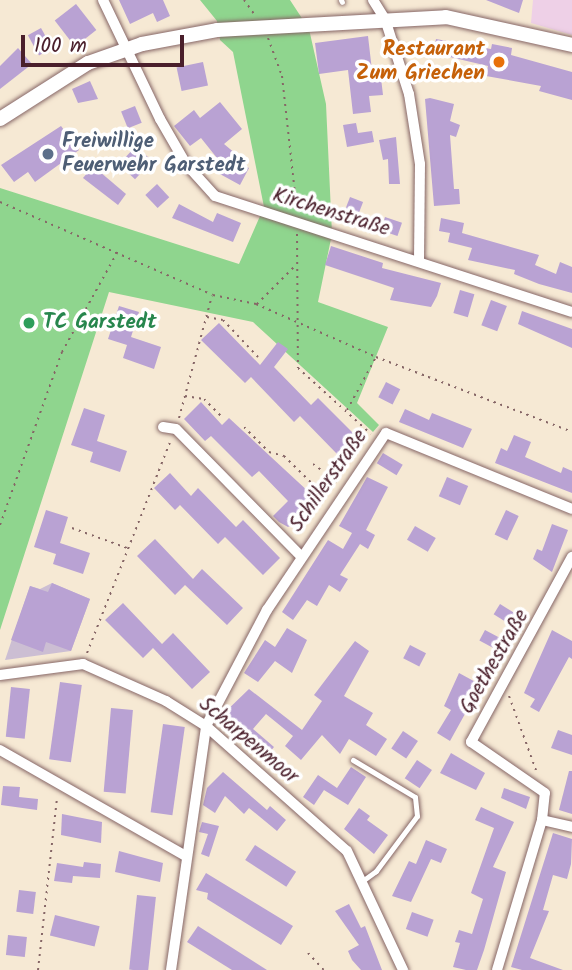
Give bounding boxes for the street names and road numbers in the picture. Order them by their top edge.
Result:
street label: Kirchenstraße [269,183,393,243]
street label: Schillerstraße [285,425,373,537]
street label: Goethestraße [455,605,535,719]
street label: Scharpenmoor [193,692,303,790]

